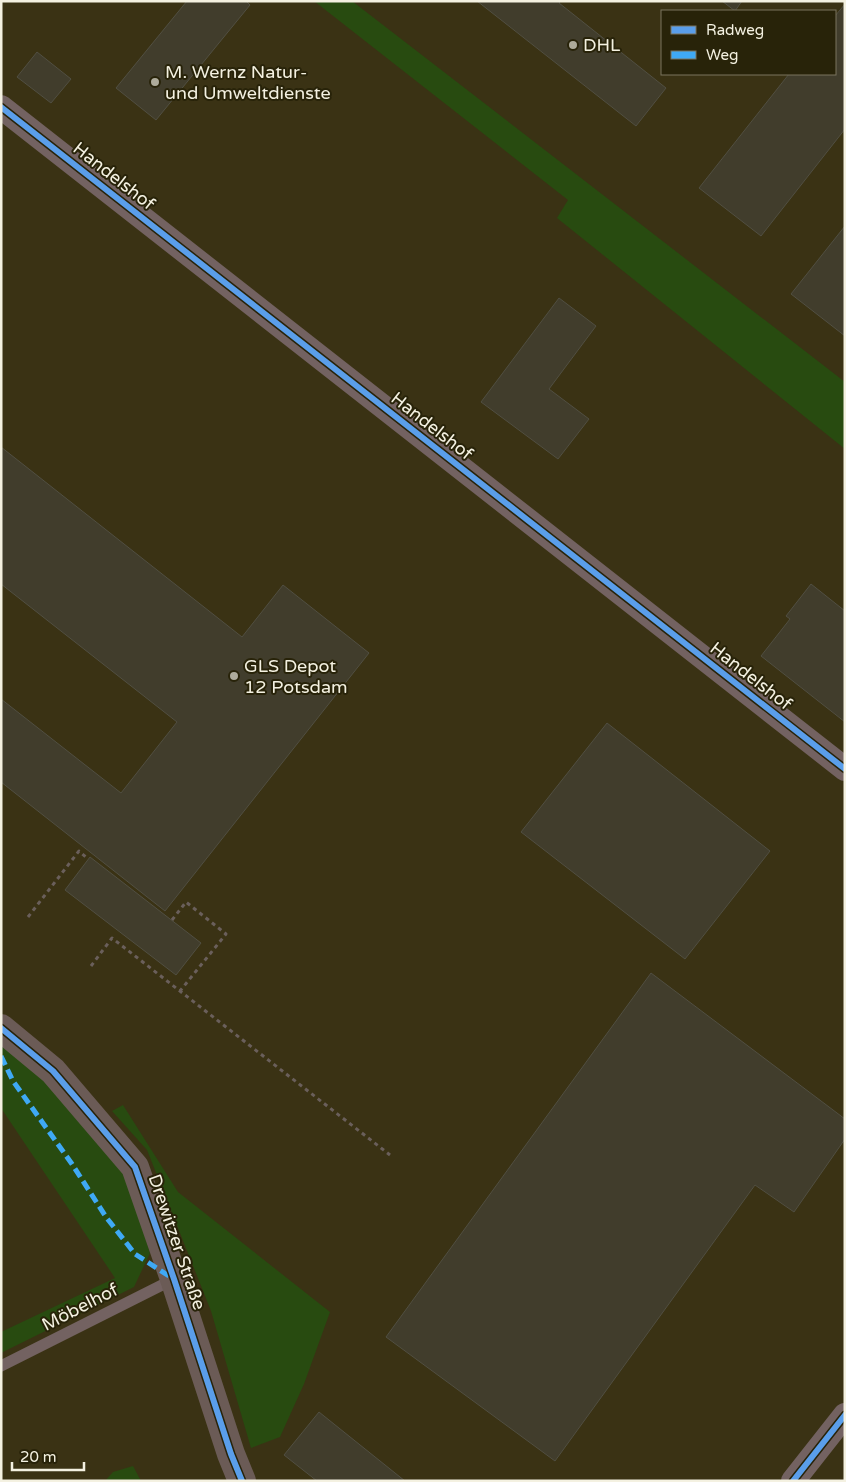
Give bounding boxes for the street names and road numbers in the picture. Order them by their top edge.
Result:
street label: Handelshof [69,137,159,215]
street label: Handelshof [387,387,477,465]
street label: Handelshof [706,637,796,715]
street label: Drewitzer Straße [143,1171,211,1313]
street label: Möbelhof [38,1278,122,1336]

